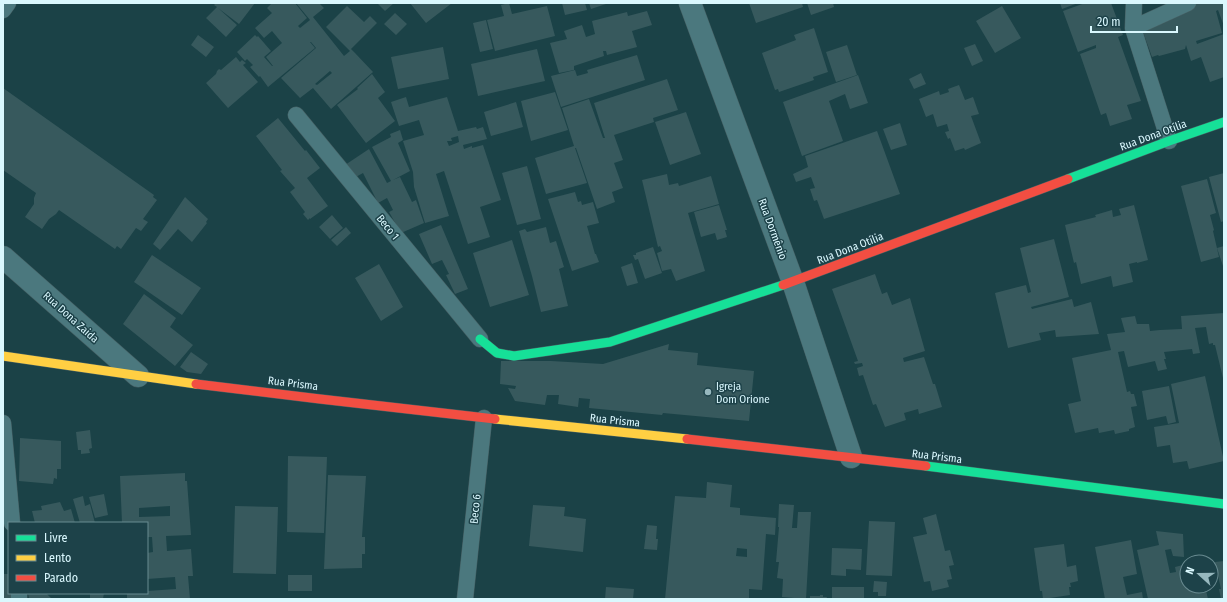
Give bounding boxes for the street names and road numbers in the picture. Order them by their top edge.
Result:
street label: Rua Dona Otília [1118,117,1188,154]
street label: Rua Dormênio [755,197,790,262]
street label: Beco 1 [374,212,402,243]
street label: Rua Dona Otília [815,230,885,267]
street label: Rua Dona Zaida [40,289,101,346]
street label: Rua Prisma [267,374,319,393]
street label: Rua Prisma [589,411,641,430]
street label: Rua Prisma [911,447,963,466]
street label: Beco 6 [467,493,484,525]

